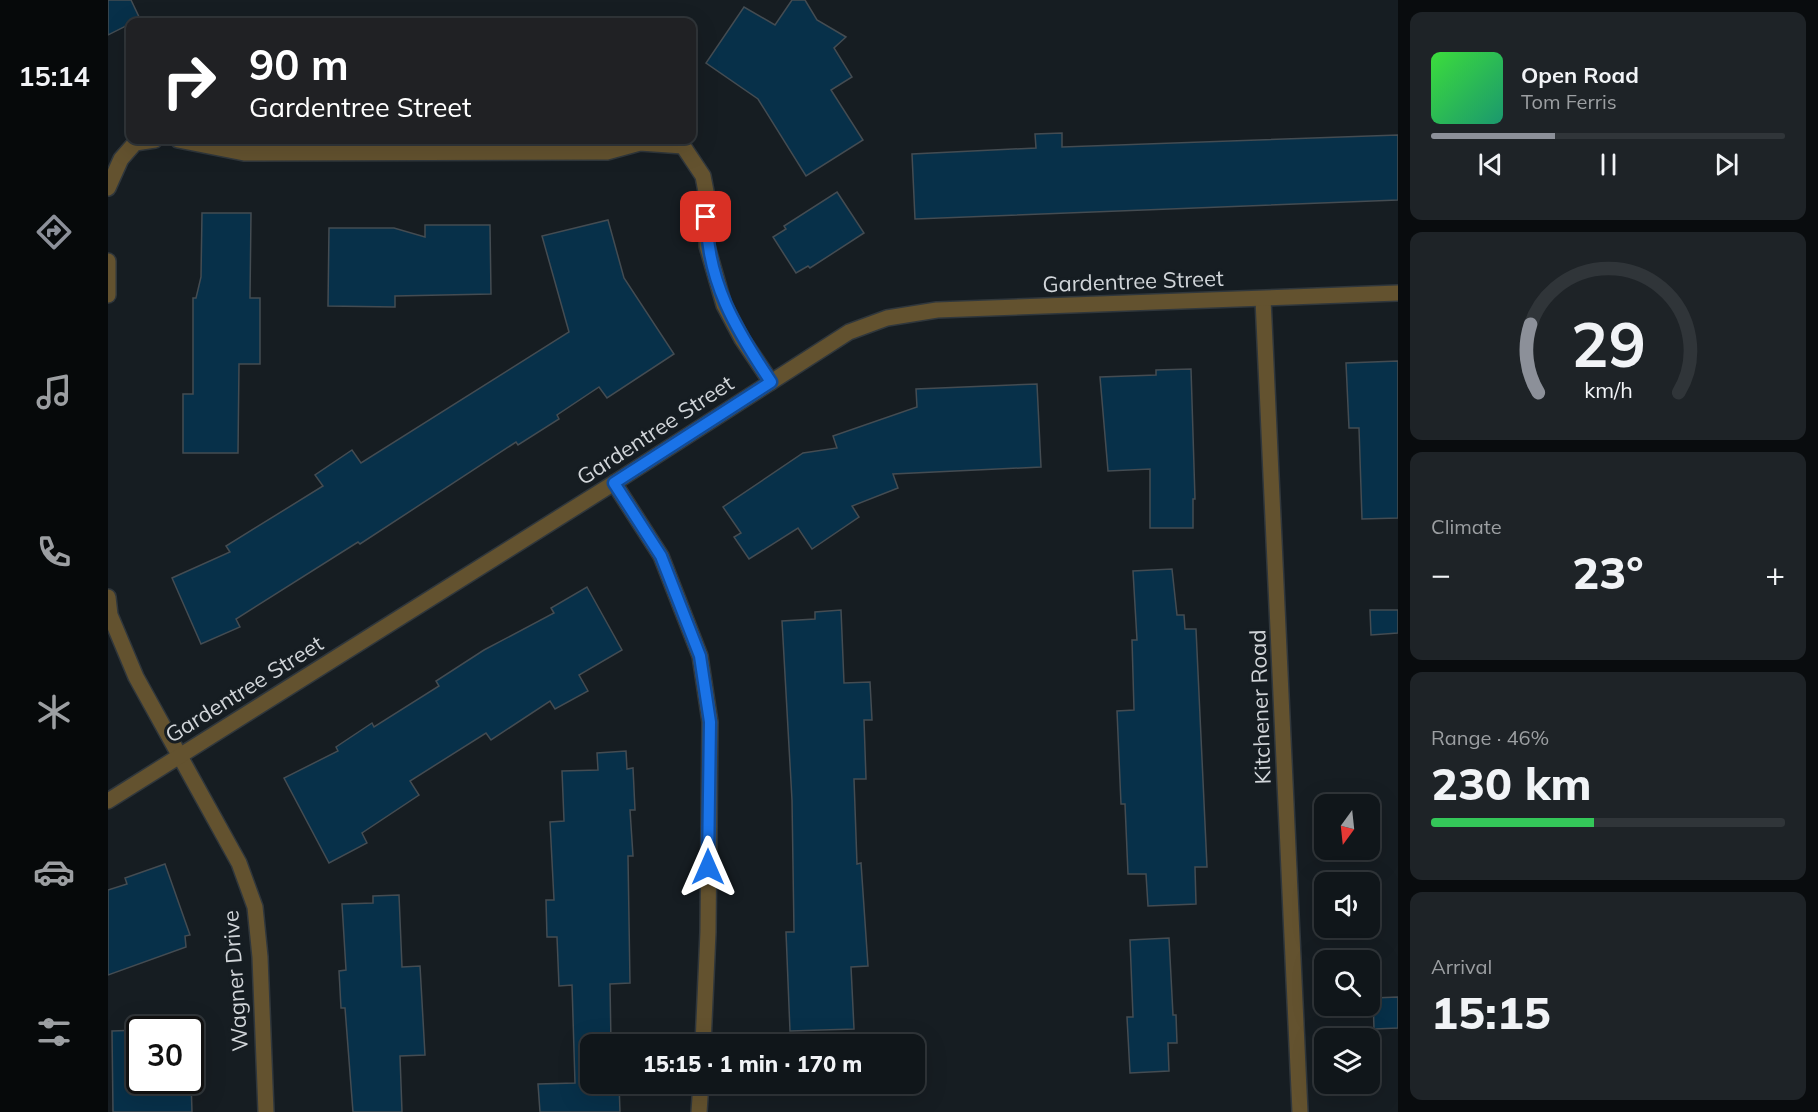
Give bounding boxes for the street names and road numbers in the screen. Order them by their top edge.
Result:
street label: Gardentree Street [1042,264,1224,298]
street label: Gardentree Street [571,369,739,491]
street label: Gardentree Street [160,629,329,749]
street label: Kitchener Road [1243,629,1277,785]
street label: Wagner Drive [216,909,254,1053]

